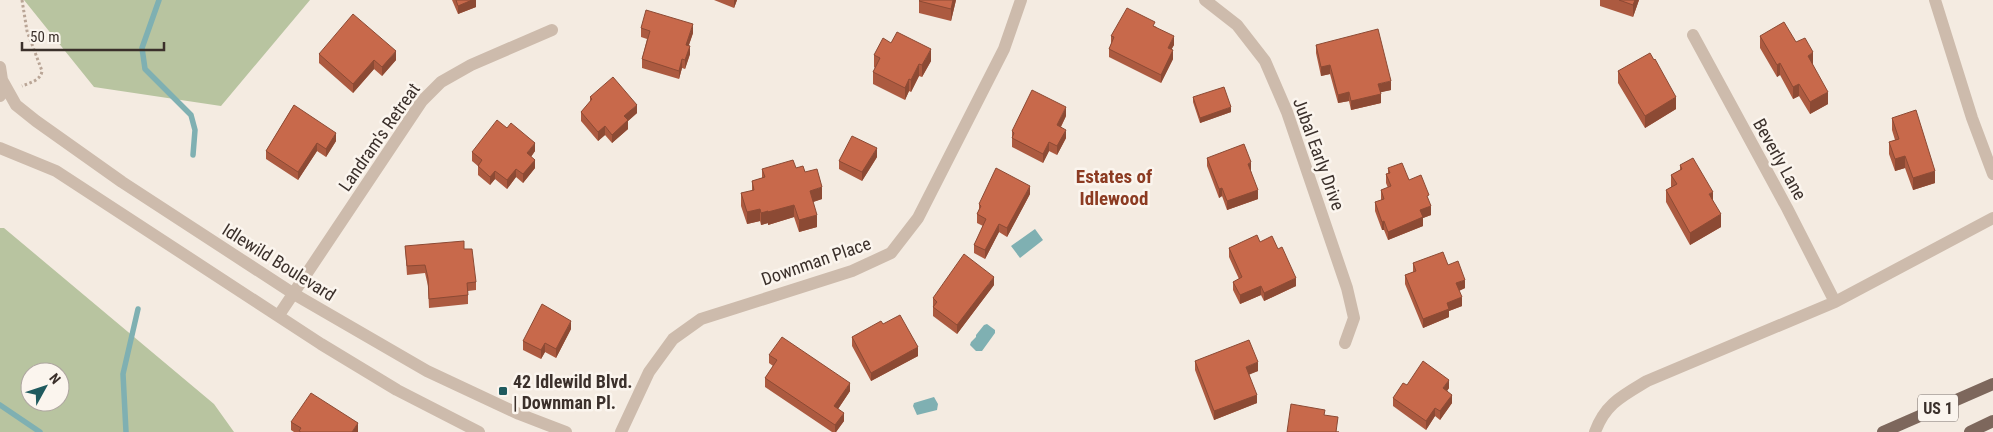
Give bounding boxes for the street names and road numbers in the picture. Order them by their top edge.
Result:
street label: Landram's Retreat [334,79,424,195]
street label: Jubal Early Drive [1289,95,1349,213]
street label: Beverly Lane [1749,115,1811,203]
street label: Idlewild Boulevard [219,219,339,305]
street label: Downman Place [759,232,873,290]
road number: US 1 [1918,394,1958,422]

